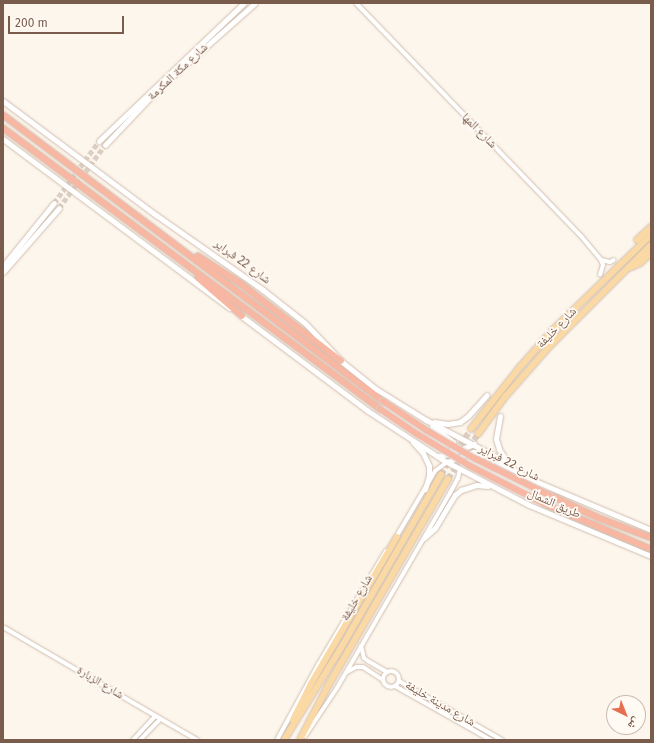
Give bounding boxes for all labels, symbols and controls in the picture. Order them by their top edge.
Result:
scale bar [10,8,126,34]
text: 200 m [15,16,48,30]
street label: شارع مكة المكرمة [145,40,211,104]
street label: شارع المها [458,110,500,152]
street label: شارع 22 فبراير [211,237,273,287]
street label: شارع خليفة [534,305,580,351]
street label: شارع 22 فبراير [476,442,542,484]
street label: طريق الشمال [525,486,583,522]
street label: شارع خليفة [338,572,376,624]
street label: شارع الزبارة [74,663,126,703]
street label: شارع مدينة خليفة [402,678,478,730]
north arrow [606,695,646,735]
text: ش [625,715,643,732]

